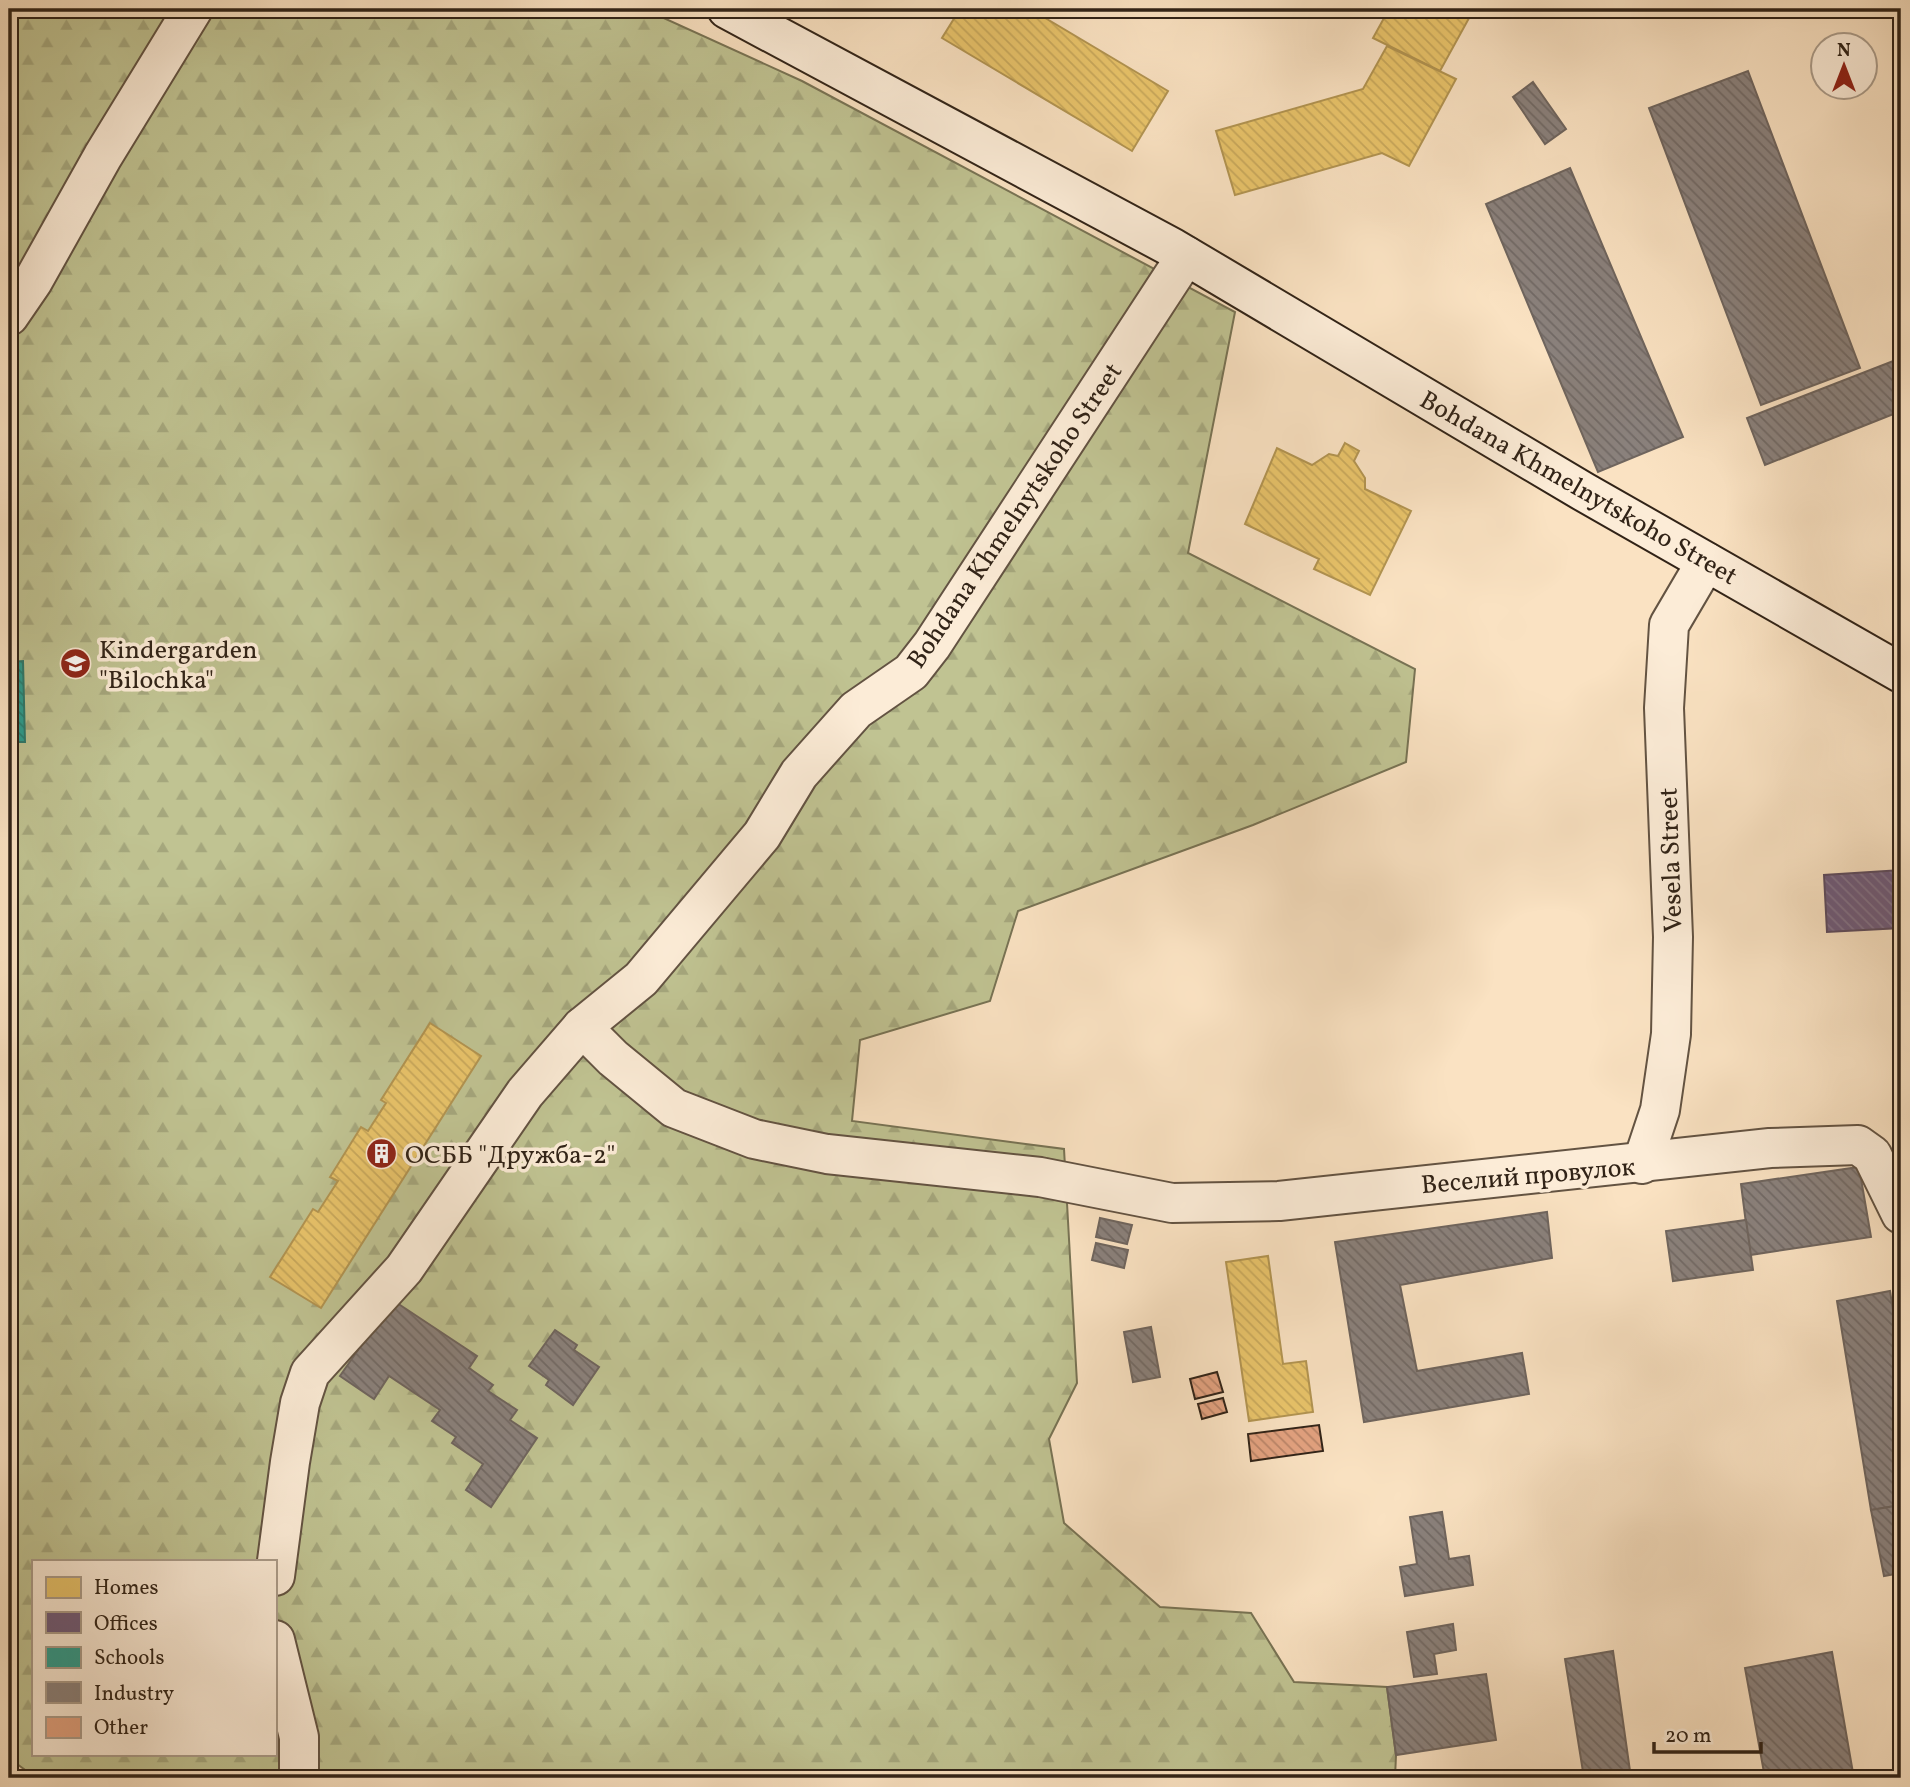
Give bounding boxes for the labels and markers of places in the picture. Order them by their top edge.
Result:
place label: Kindergarden "Bilochka" [99,633,258,699]
school or university icon: Kindergarden "Bilochka" [59,647,93,681]
building icon: ОСББ "Дружба-2" [365,1137,399,1171]
place label: ОСББ "Дружба-2" [405,1138,615,1174]

